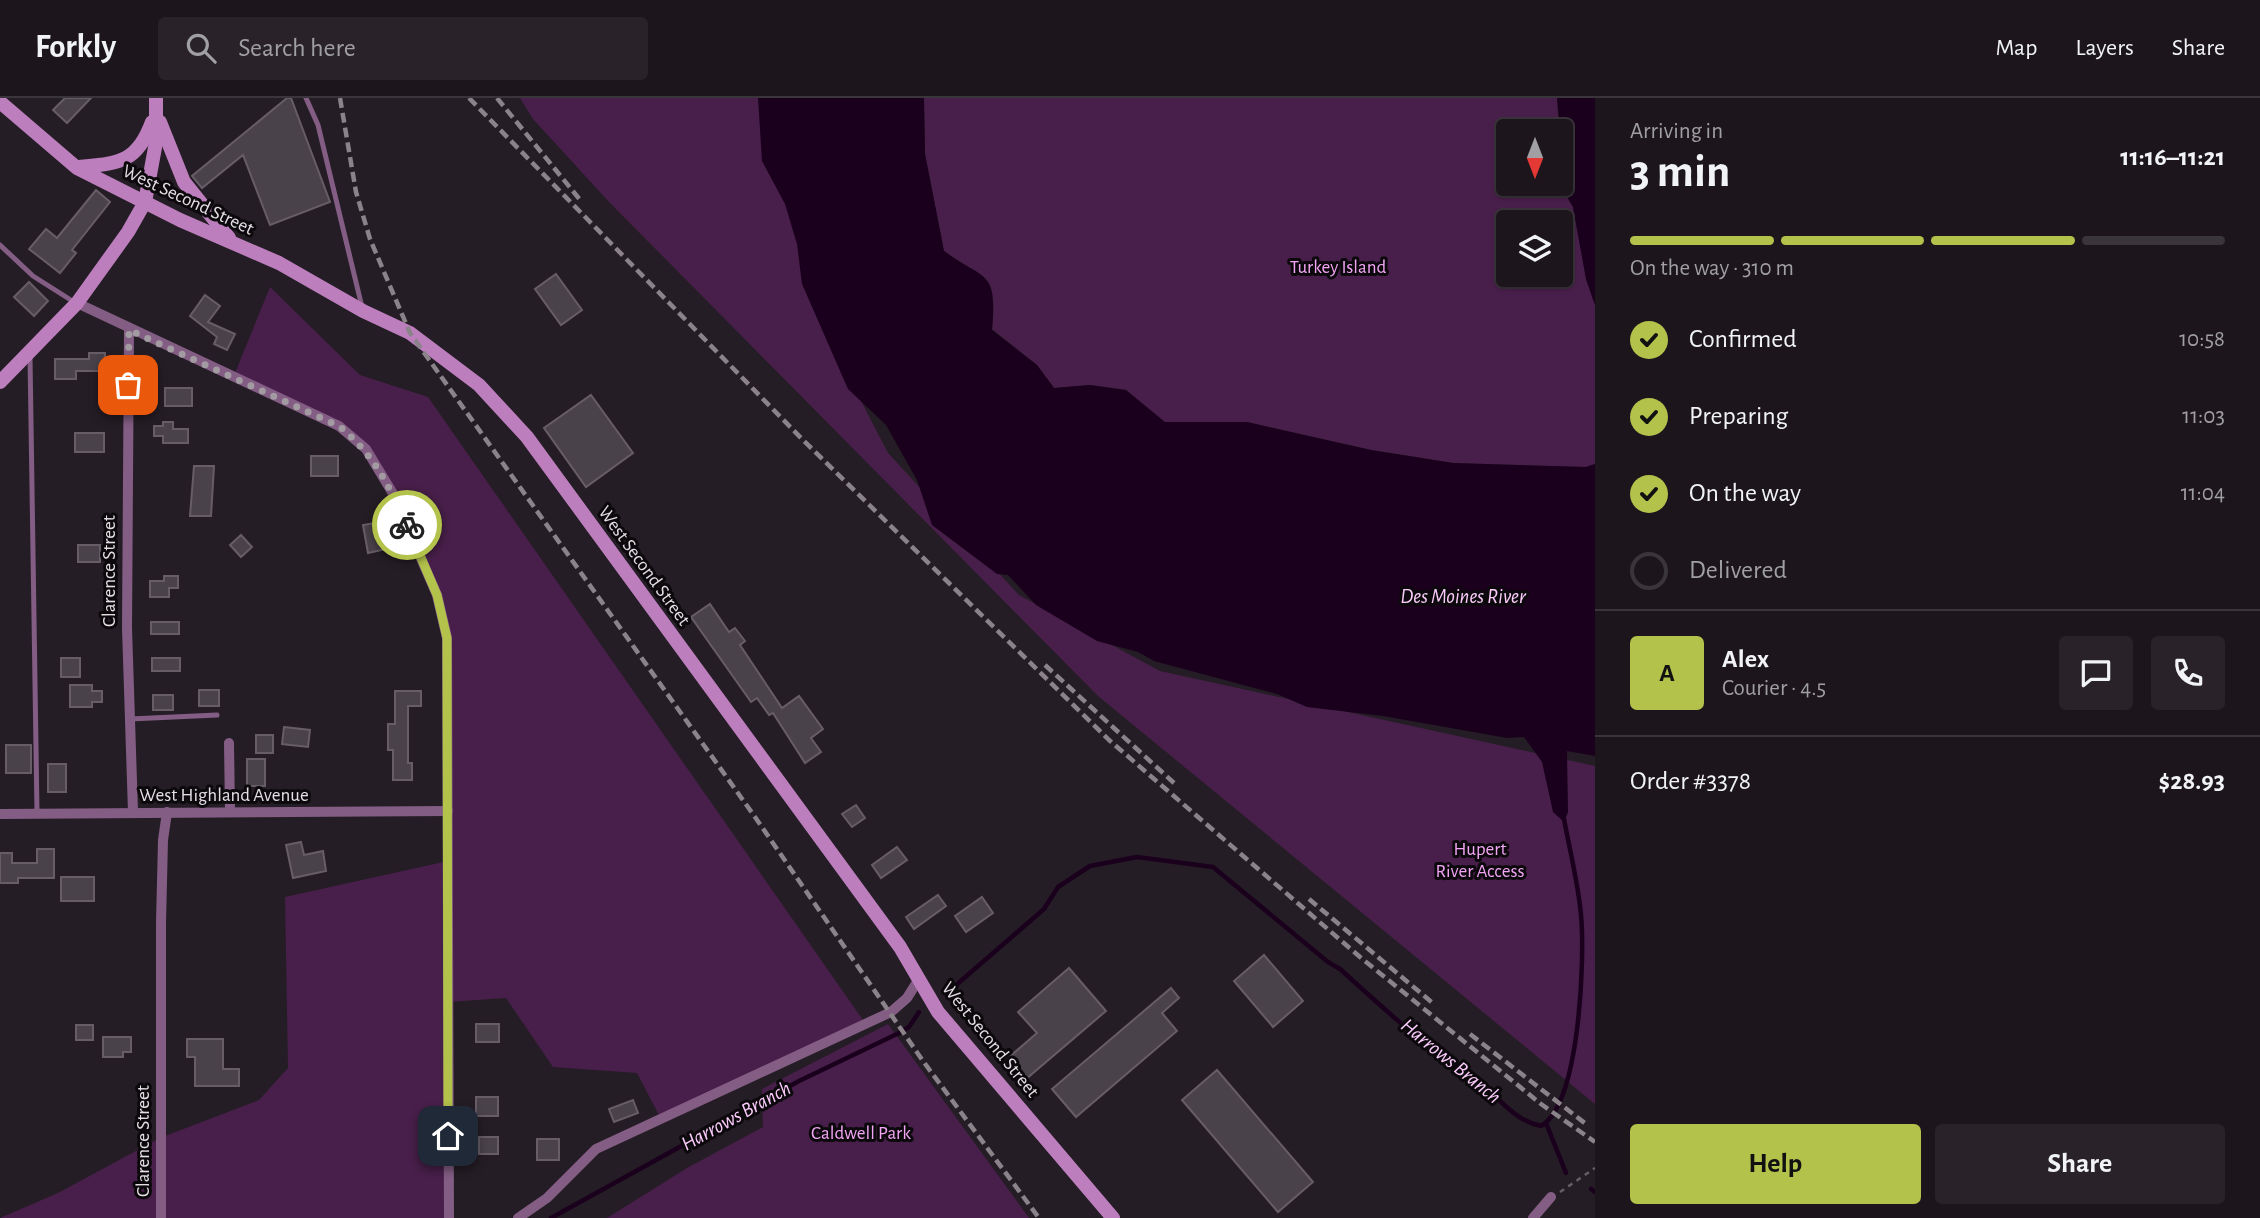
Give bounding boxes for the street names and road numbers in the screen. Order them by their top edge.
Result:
street label: West Second Street [119,161,257,239]
street label: West Second Street [594,503,694,629]
street label: Clarence Street [100,515,119,627]
street label: West Highland Avenue [139,786,309,805]
street label: West Second Street [938,979,1042,1101]
street label: Clarence Street [134,1085,153,1197]

